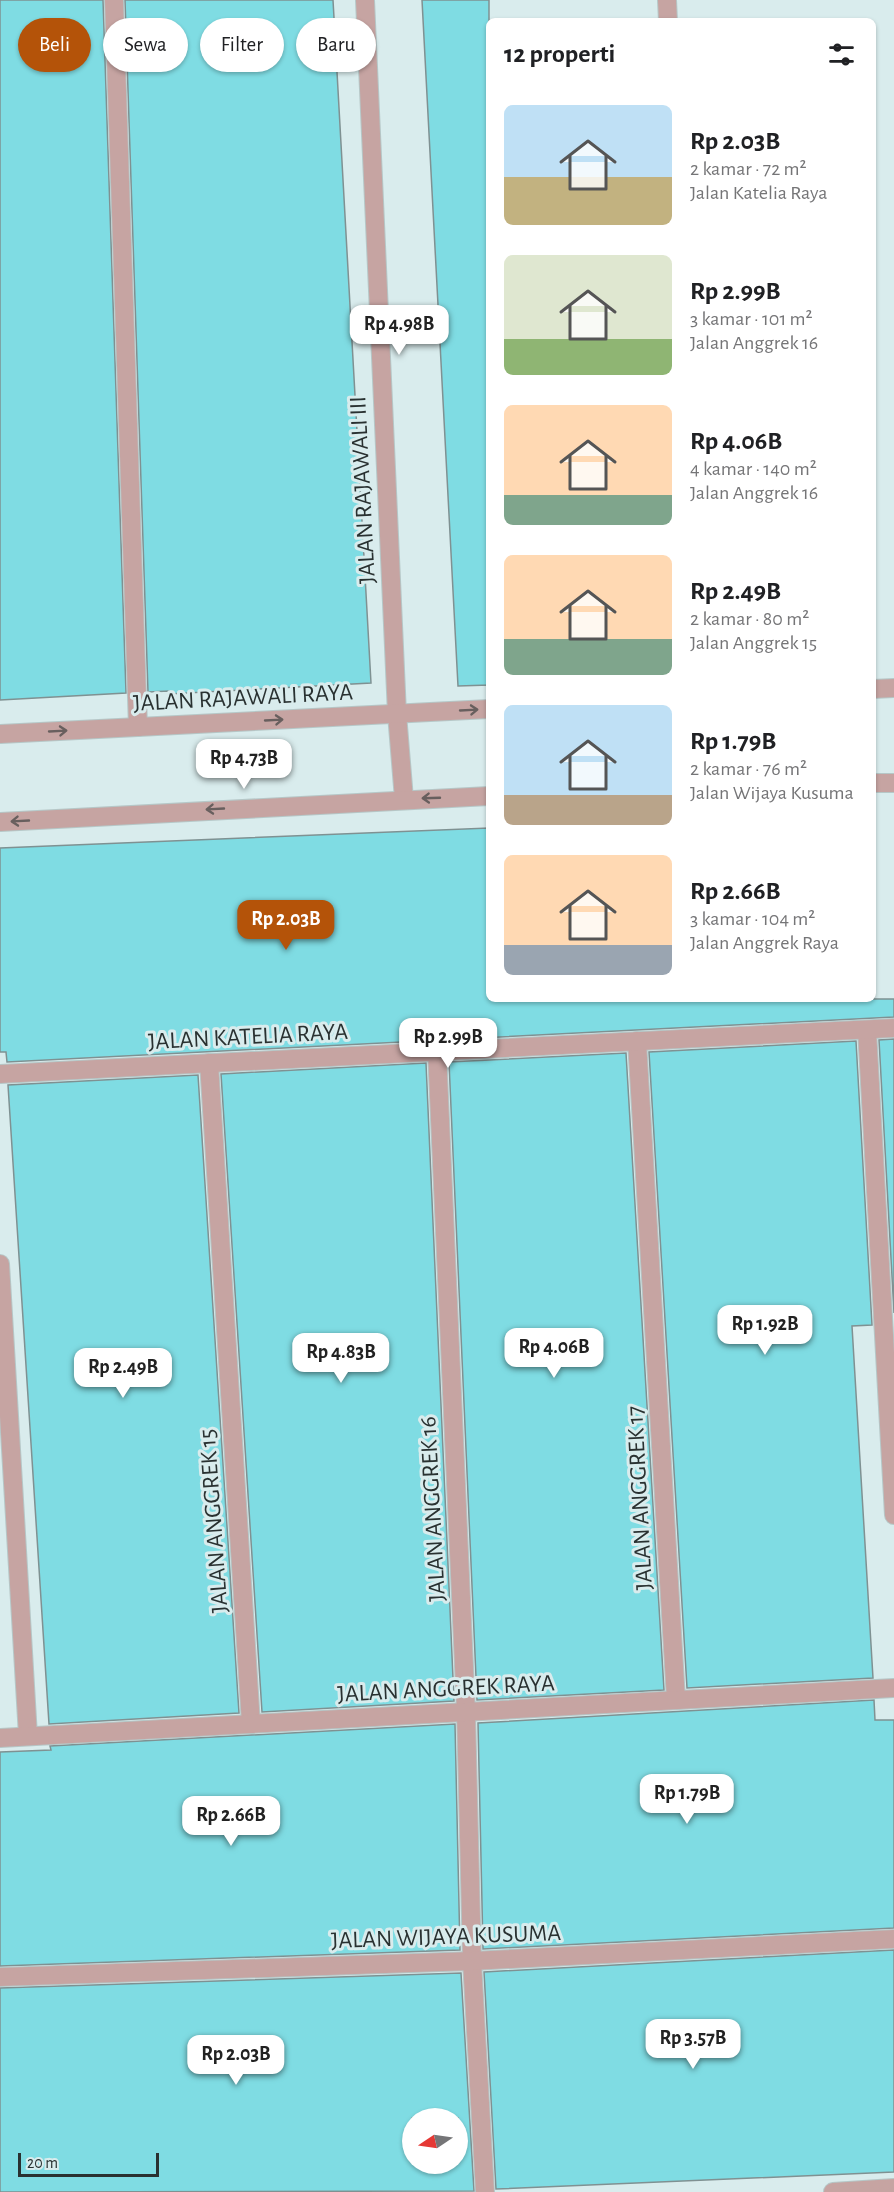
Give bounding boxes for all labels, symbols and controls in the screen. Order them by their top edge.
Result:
chip: Beli [18,18,91,72]
chip: Sewa [103,18,188,72]
chip: Filter [200,18,284,72]
chip: Baru [296,18,376,72]
icon: filters [825,38,858,71]
text: 12 properti [504,41,615,67]
text: Rp 2.03B [690,128,780,154]
icon: home [552,129,624,201]
text: 2 kamar · 72 m² [690,159,807,179]
text: Jalan Katelia Raya [690,183,827,203]
text: Rp 2.99B [690,278,781,304]
icon: home [552,279,624,351]
pin: Rp 4.98B [337,305,461,356]
text: 3 kamar · 101 m² [690,309,813,329]
text: Rp 4.98B [364,314,434,334]
text: Jalan Anggrek 16 [690,333,818,353]
street label: JALAN RAJAWALI III [346,396,380,584]
text: Rp 4.06B [690,428,782,454]
icon: home [552,429,624,501]
text: 4 kamar · 140 m² [690,459,817,479]
text: Jalan Anggrek 16 [690,483,818,503]
text: Rp 2.49B [690,578,781,604]
icon: home [552,579,624,651]
text: 2 kamar · 80 m² [690,609,809,629]
text: Jalan Anggrek 15 [690,633,817,653]
street label: JALAN RAJAWALI RAYA [132,680,354,716]
one-way arrow [458,704,478,715]
one-way arrow [264,715,284,726]
one-way arrow [48,726,68,737]
text: Rp 1.79B [690,728,776,754]
icon: home [552,729,624,801]
pin: Rp 4.73B [182,739,306,790]
text: Rp 4.73B [210,748,278,768]
text: 2 kamar · 76 m² [690,759,807,779]
text: Jalan Wijaya Kusuma [690,783,854,803]
one-way arrow [421,792,441,803]
one-way arrow [205,804,225,815]
one-way arrow [11,815,31,826]
text: Rp 2.66B [690,878,781,904]
icon: home [552,879,624,951]
pin: Rp 2.03B [224,900,348,951]
text: Rp 2.03B [251,909,321,929]
text: 3 kamar · 104 m² [690,909,815,929]
text: Jalan Anggrek Raya [690,933,839,953]
pin: Rp 2.99B [386,1018,510,1069]
street label: JALAN KATELIA RAYA [147,1020,349,1054]
text: Rp 2.99B [413,1027,483,1047]
pin: Rp 1.92B [703,1305,827,1356]
text: Rp 1.92B [731,1314,799,1334]
pin: Rp 4.06B [492,1328,616,1379]
pin: Rp 4.83B [279,1333,403,1384]
text: Rp 4.06B [518,1337,590,1357]
text: Rp 4.83B [306,1342,376,1362]
pin: Rp 2.49B [61,1348,185,1399]
text: Rp 2.49B [88,1357,158,1377]
street label: JALAN ANGGREK 17 [623,1405,657,1591]
street label: JALAN ANGGREK 16 [416,1416,450,1602]
street label: JALAN ANGGREK 15 [196,1428,232,1614]
street label: JALAN ANGGREK RAYA [337,1671,555,1707]
pin: Rp 1.79B [625,1774,749,1825]
text: Rp 1.79B [654,1783,720,1803]
pin: Rp 2.66B [169,1796,293,1847]
text: Rp 2.66B [196,1805,266,1825]
street label: JALAN WIJAYA KUSUMA [331,1921,562,1953]
pin: Rp 3.57B [631,2019,755,2070]
text: Rp 3.57B [660,2028,726,2048]
pin: Rp 2.03B [174,2035,298,2086]
text: Rp 2.03B [201,2044,271,2064]
north arrow [402,2108,468,2174]
map controls [402,2108,468,2174]
scale bar [18,2150,159,2178]
text: 20 m [27,2155,58,2171]

